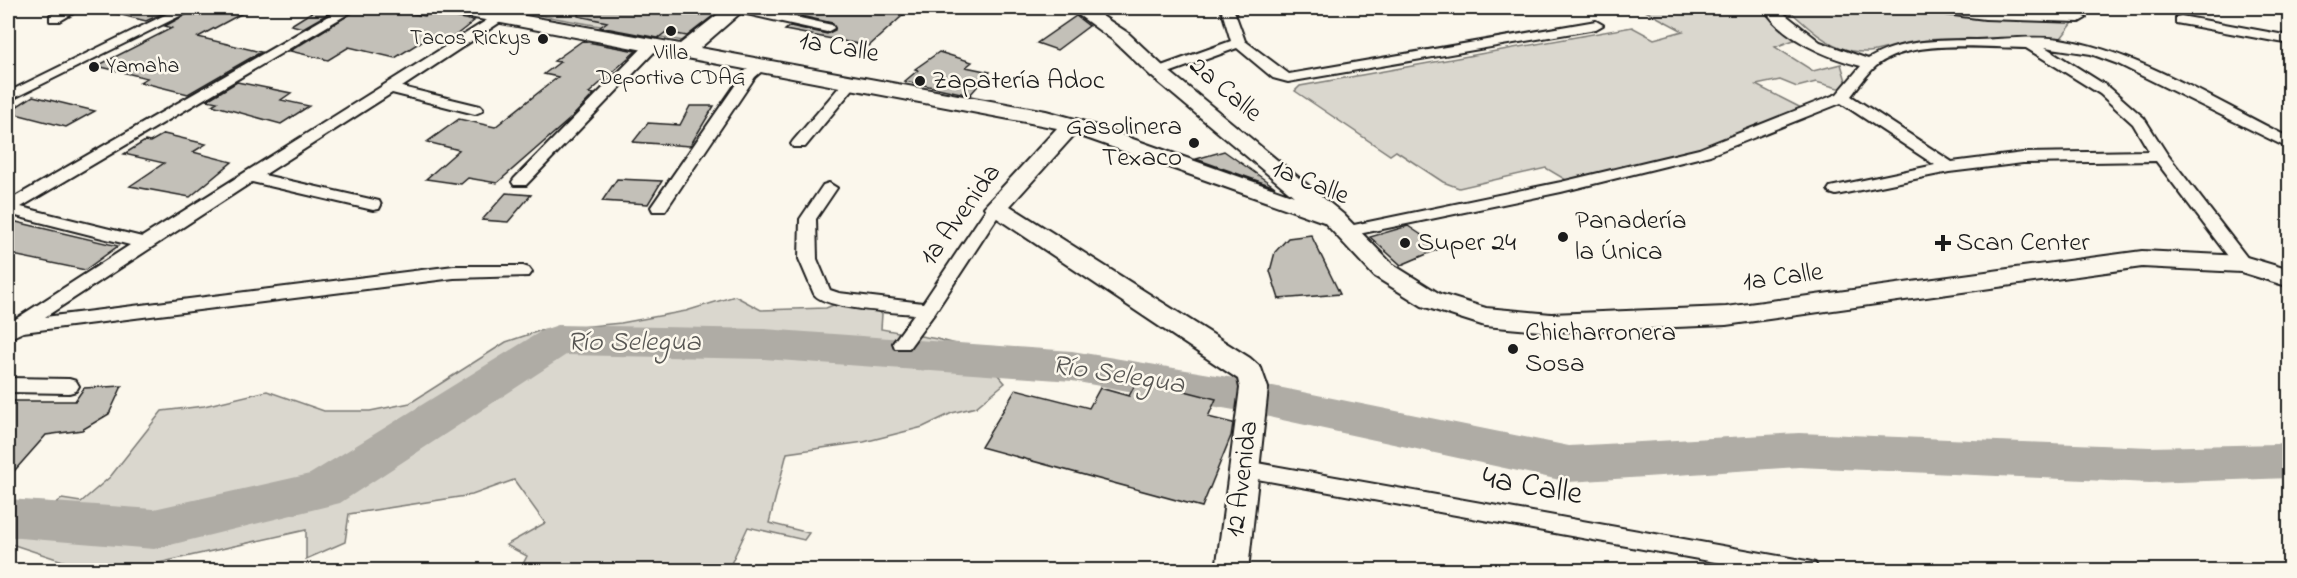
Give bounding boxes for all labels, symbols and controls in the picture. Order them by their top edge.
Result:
street label: 1a Calle [796,22,883,74]
place label: Tacos Rickys [410,23,531,56]
marker: Villa Deportiva CDAG [664,24,678,38]
marker: Tacos Rickys [536,32,550,46]
place label: Villa Deportiva CDAG [595,38,746,95]
street label: 2a Calle [1180,48,1271,133]
place label: Yamaha [106,51,179,83]
marker: Yamaha [87,60,101,74]
place label: Zapatería Adoc [932,62,1105,101]
marker: Zapatería Adoc [913,74,927,88]
place label: Gasolinera Texaco [1066,108,1182,178]
marker: Gasolinera Texaco [1187,136,1201,150]
street label: 1a Calle [1265,150,1355,216]
street label: 1a Avenida [911,156,1011,274]
place label: Panadería la Única [1575,202,1687,272]
place label: Super 24 [1417,224,1516,263]
place label: Scan Center [1956,224,2090,263]
marker: Panadería la Única [1556,230,1570,244]
marker: Scan Center [1934,234,1952,252]
marker: Super 24 [1398,236,1412,250]
street label: 1a Calle [1740,253,1826,303]
place label: Chicharronera Sosa [1525,314,1676,384]
water label: Río Selegua [567,323,702,364]
marker: Chicharronera Sosa [1506,342,1520,356]
water label: Río Selegua [1049,345,1188,407]
street label: 12 Avenida [1217,419,1269,539]
street label: 4a Calle [1478,455,1586,519]

